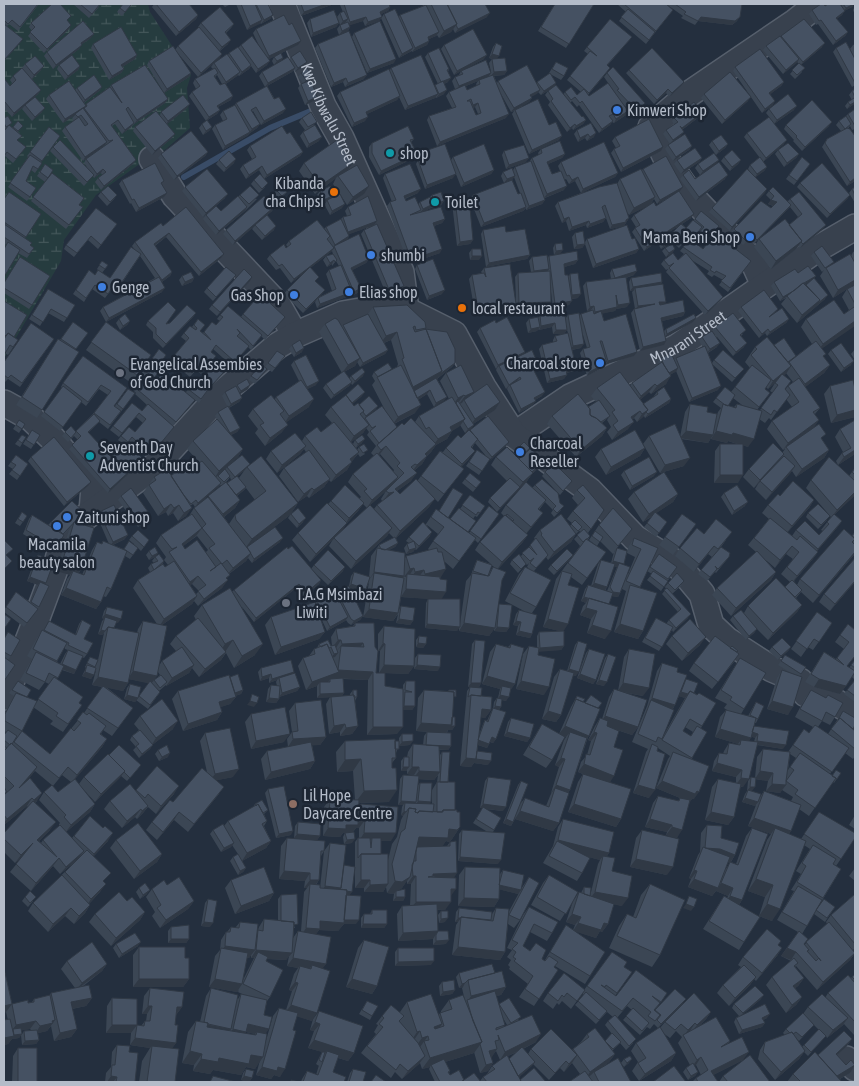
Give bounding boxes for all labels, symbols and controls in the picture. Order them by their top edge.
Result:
street label: Kwa Kibwalu Street [298,60,361,169]
place label: Kimweri Shop [627,101,707,120]
marker: Kimweri Shop [611,104,623,116]
place label: shop [400,144,429,163]
marker: shop [384,147,396,159]
place label: Kibanda cha Chipsi [265,174,324,211]
marker: Kibanda cha Chipsi [328,186,340,198]
place label: Toilet [445,193,479,211]
marker: Toilet [429,196,441,208]
place label: Mama Beni Shop [643,228,740,247]
marker: Mama Beni Shop [744,231,756,243]
place label: shumbi [381,246,425,264]
marker: shumbi [365,249,377,261]
place label: Genge [112,278,149,297]
marker: Genge [96,281,108,293]
place label: Elias shop [359,283,418,302]
place label: Gas Shop [231,286,284,305]
marker: Elias shop [343,286,355,298]
marker: Gas Shop [288,289,300,301]
place label: local restaurant [472,299,565,317]
marker: local restaurant [456,302,468,314]
street label: Mnarani Street [647,306,730,367]
place label: Charcoal store [506,354,590,372]
place label: Evangelical Assembies of God Church [130,355,262,391]
marker: Charcoal store [594,357,606,369]
marker: Evangelical Assembies of God Church [114,367,126,379]
place label: Charcoal Reseller [530,434,583,470]
place label: Seventh Day Adventist Church [100,438,199,474]
marker: Charcoal Reseller [514,446,526,458]
marker: Seventh Day Adventist Church [84,450,96,462]
place label: Zaituni shop [77,508,150,527]
marker: Zaituni shop [61,511,73,523]
marker: Macamila beauty salon [51,520,63,532]
place label: Macamila beauty salon [19,535,95,572]
place label: T.A.G Msimbazi Liwiti [296,585,382,621]
marker: T.A.G Msimbazi Liwiti [280,597,292,609]
place label: Lil Hope Daycare Centre [303,786,392,823]
marker: Lil Hope Daycare Centre [287,798,299,810]

